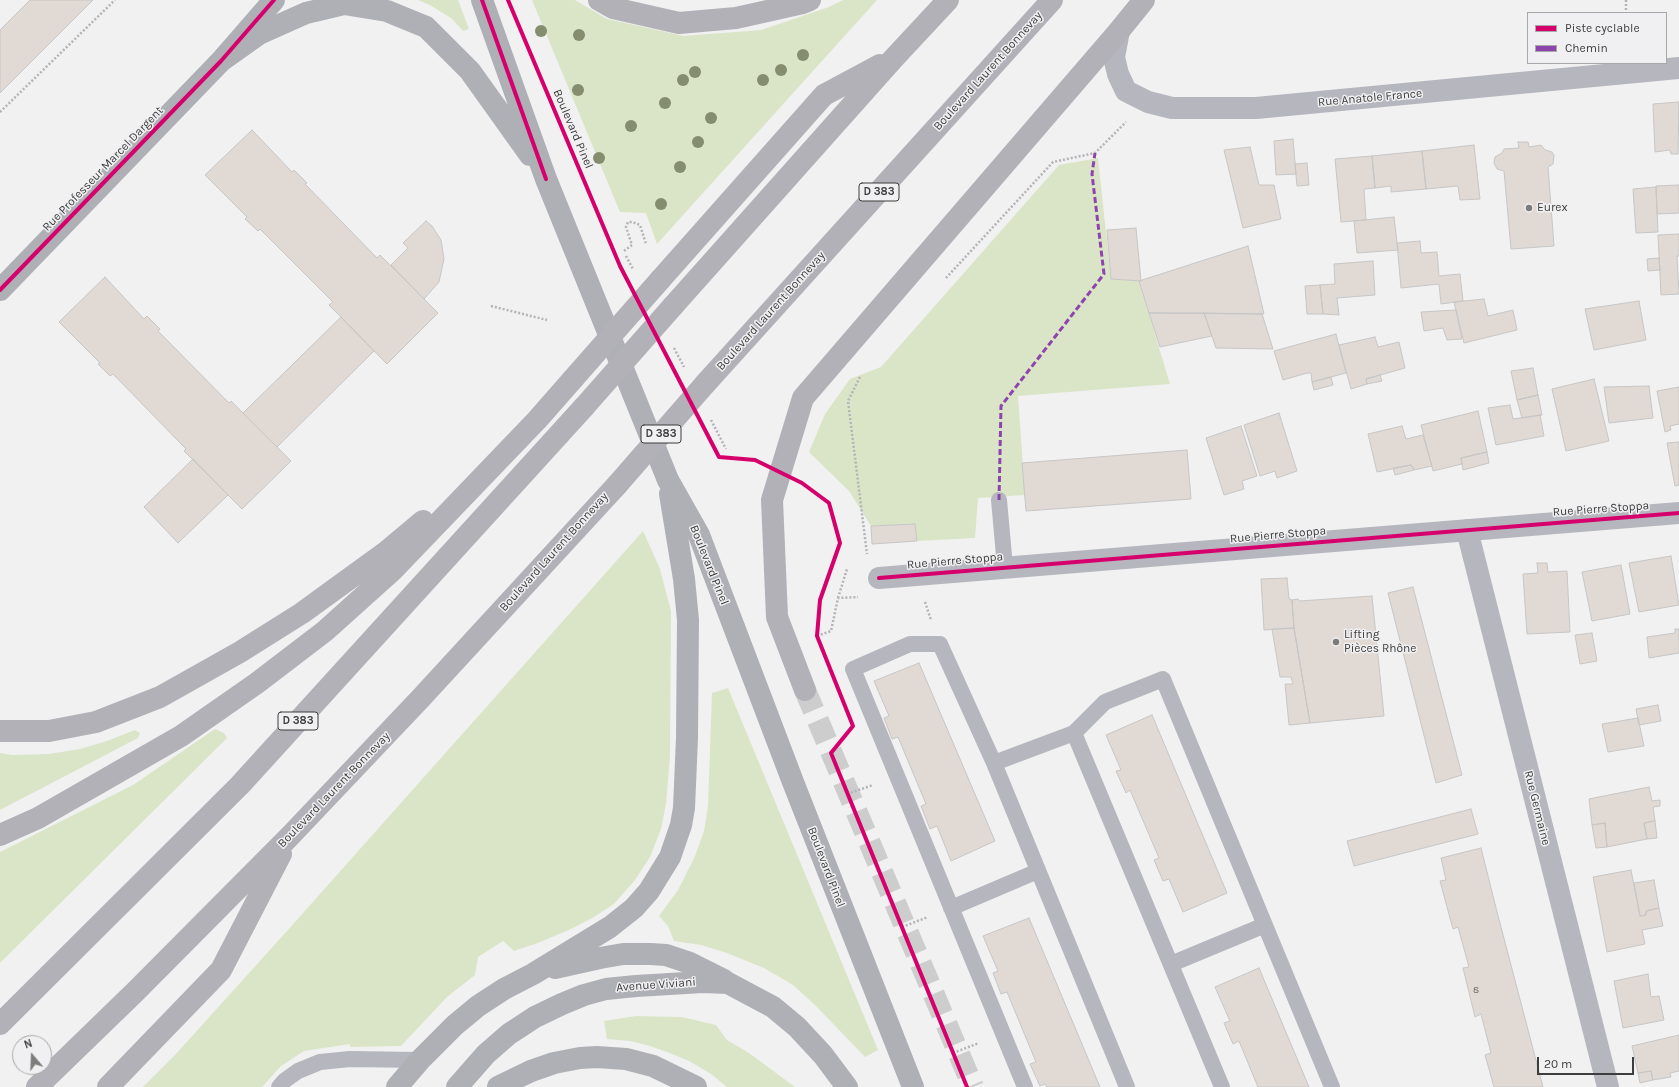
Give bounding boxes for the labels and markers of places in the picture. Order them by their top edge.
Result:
place label: Eurex [1537,201,1568,215]
marker: Eurex [1524,203,1534,213]
place label: Lifting Pièces Rhône [1344,628,1416,656]
marker: Lifting Pièces Rhône [1331,637,1341,647]

